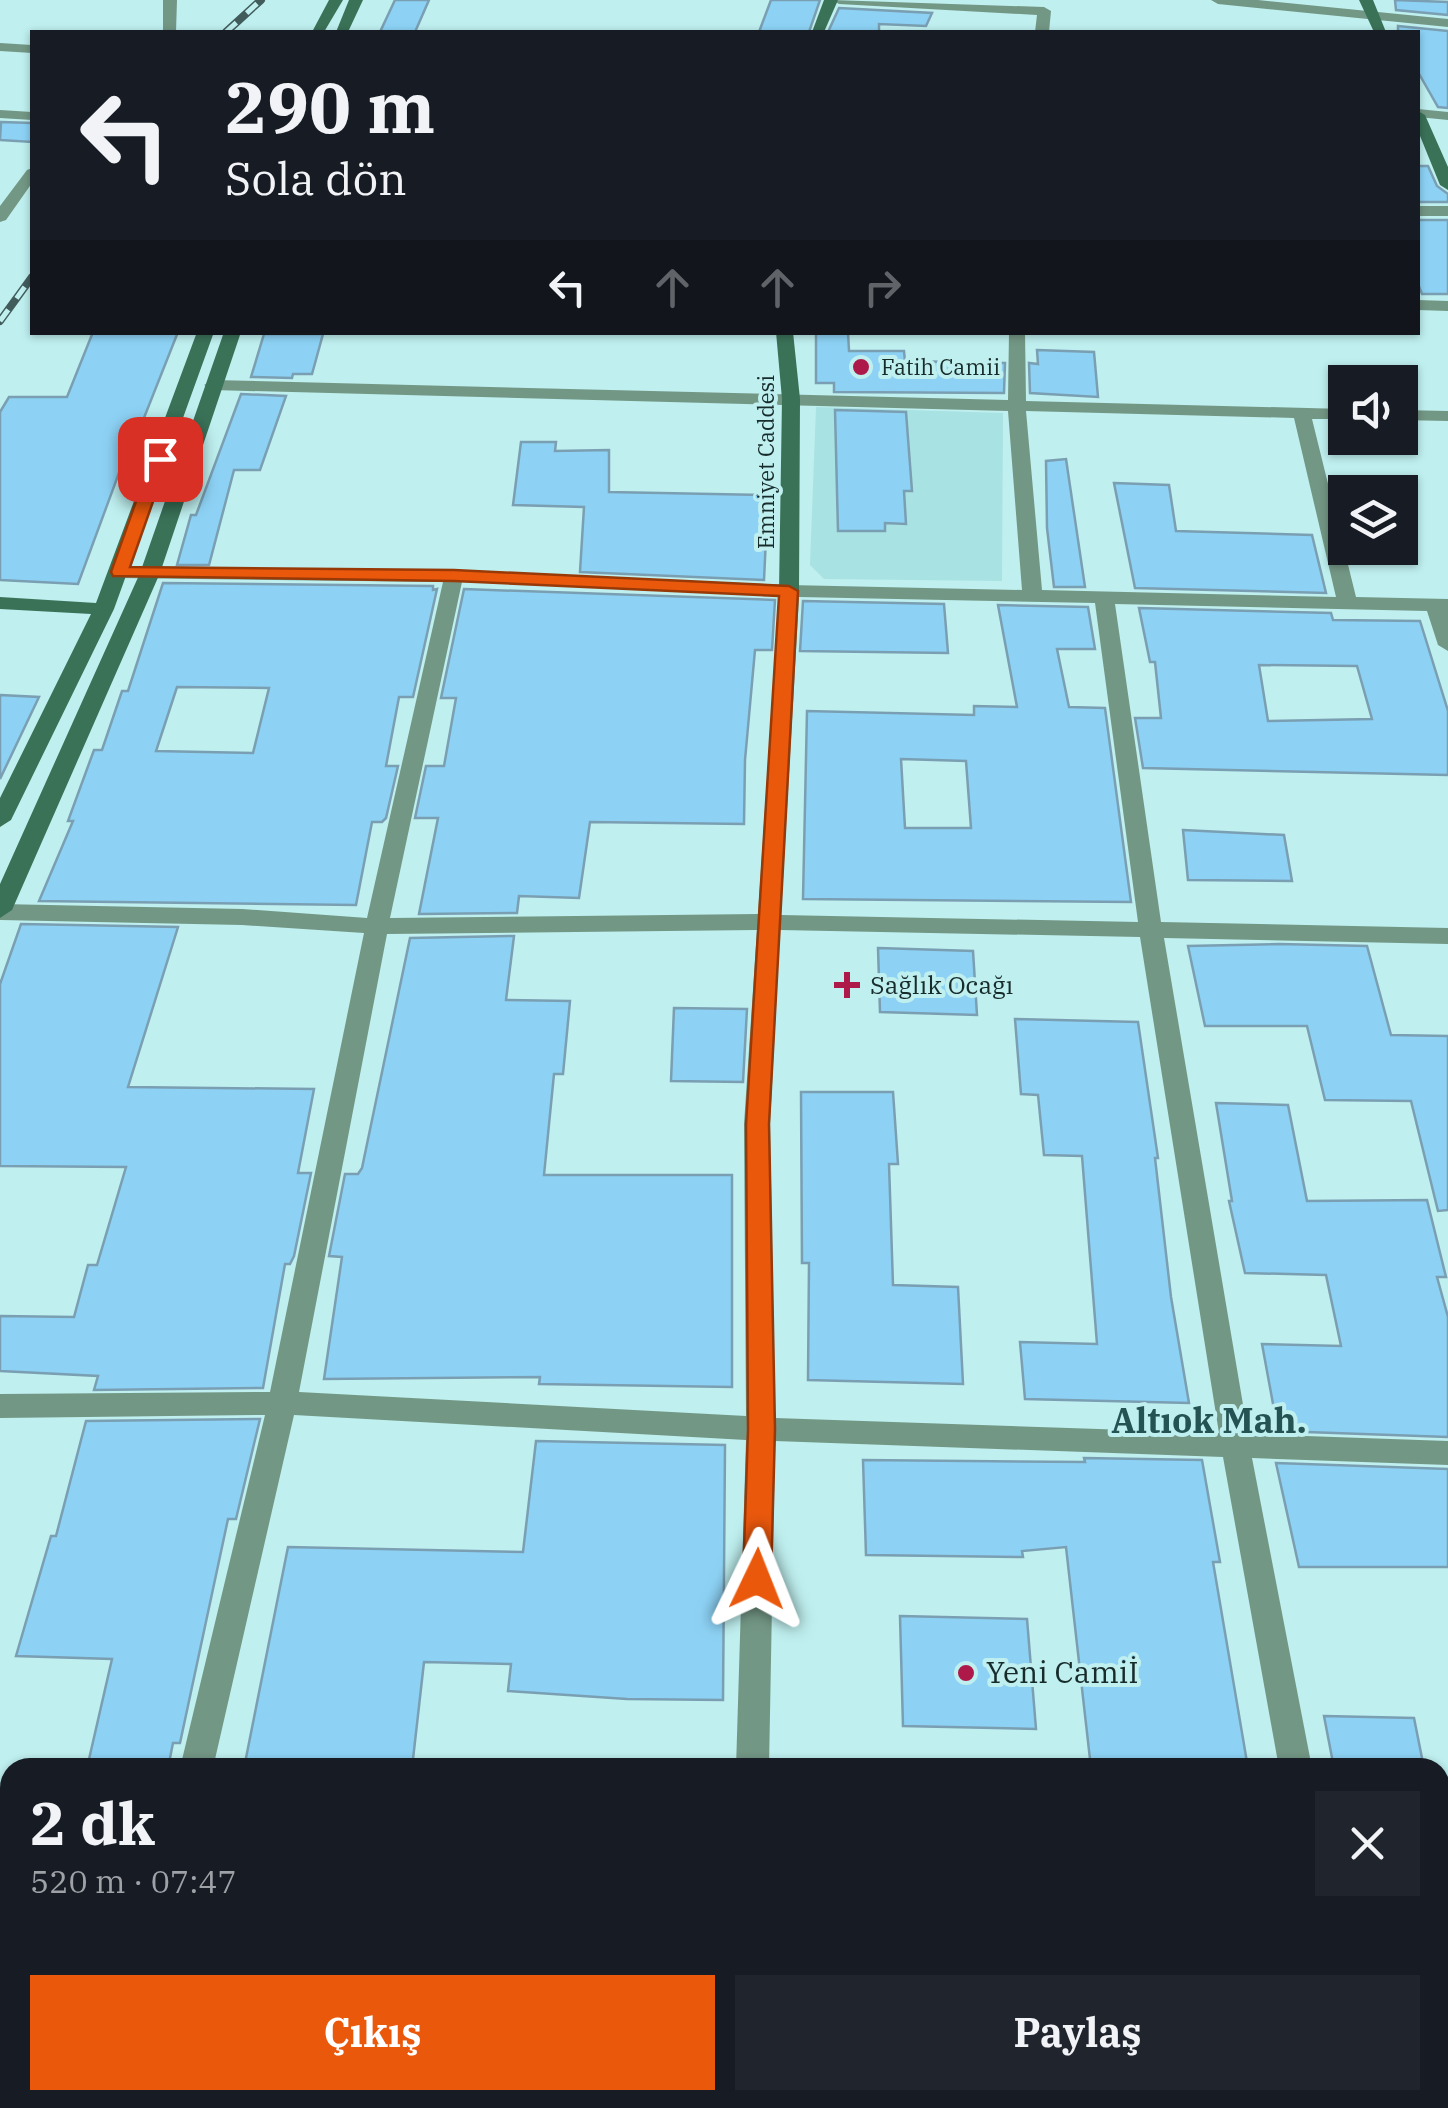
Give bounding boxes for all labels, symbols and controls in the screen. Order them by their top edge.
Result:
text: 290 m [225,61,435,152]
icon: left [60,70,190,200]
text: Sola dön [225,149,407,207]
icon: left [540,260,595,315]
icon: ahead [645,260,700,315]
icon: ahead [750,260,805,315]
icon: right [855,260,910,315]
place label: Fatih Camii [881,352,1000,381]
marker: Fatih Camii [850,356,872,378]
map controls [1328,365,1418,565]
button: sound [1328,365,1418,455]
street label: Emniyet Caddesi [751,375,780,549]
pin [118,417,203,502]
icon: arrive [133,432,188,487]
button: layers [1328,475,1418,565]
place label: Sağlık Ocağı [870,968,1013,1001]
marker: Sağlık Ocağı [834,972,860,998]
district label: Altıok Mah. [1111,1397,1307,1443]
position arrow [705,1527,809,1631]
place label: Yeni Camiİ [986,1652,1139,1691]
marker: Yeni Camiİ [955,1662,977,1684]
text: 2 dk [30,1783,155,1862]
button: close [1315,1791,1420,1896]
text: 520 m · 07:47 [30,1860,237,1902]
button: Çıkış [30,1975,715,2090]
button: Paylaş [735,1975,1420,2090]

